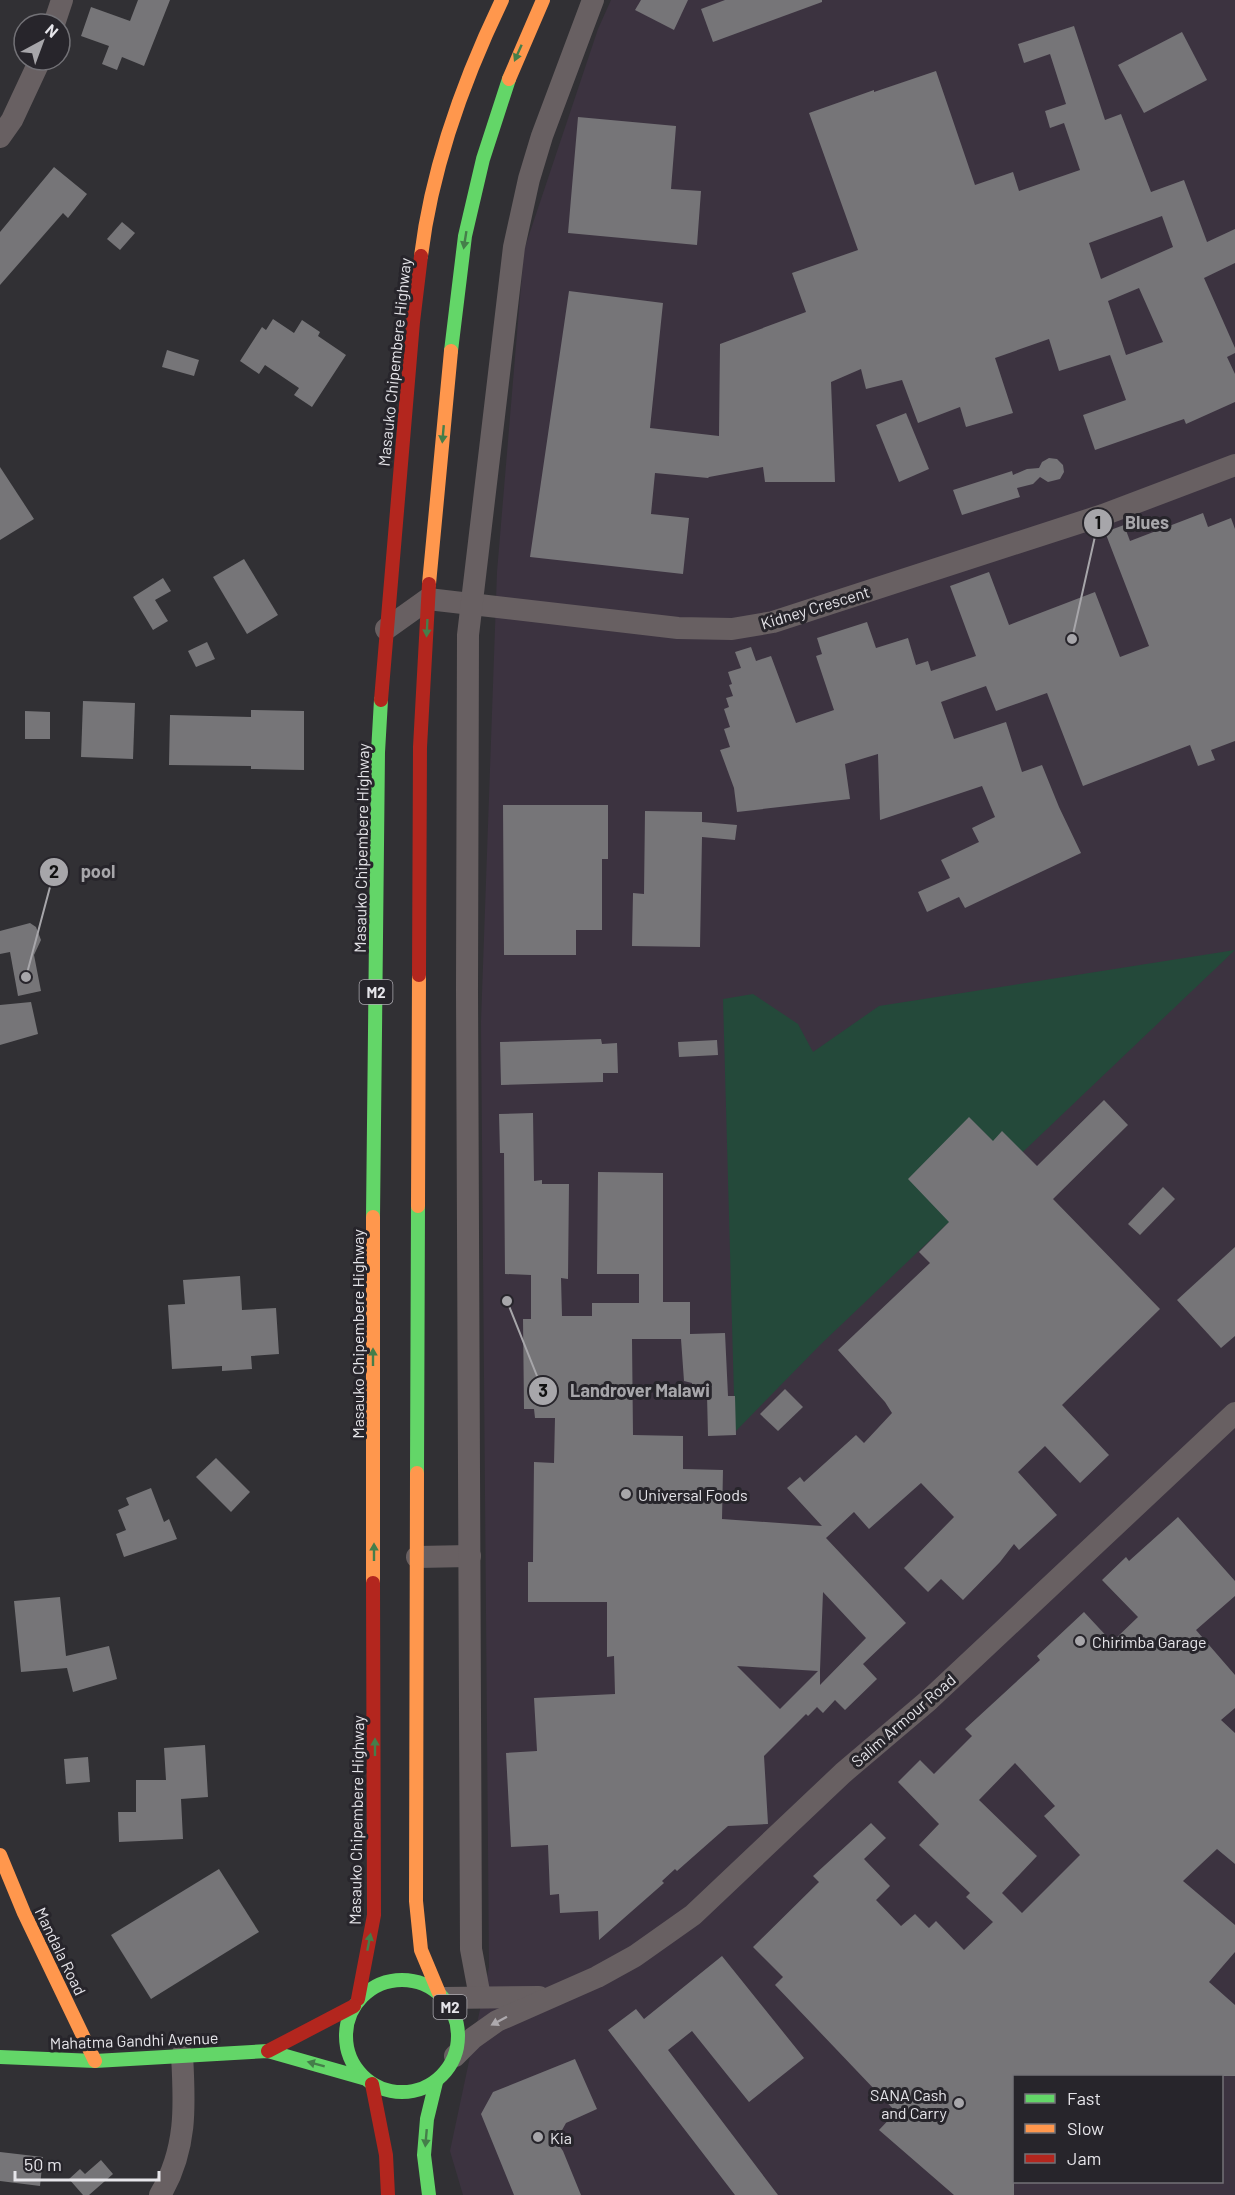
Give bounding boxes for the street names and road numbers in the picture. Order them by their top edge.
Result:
street label: Masauko Chipembere Highway [374,256,414,467]
street label: Kidney Crescent [758,581,872,633]
street label: Masauko Chipembere Highway [350,742,372,953]
road number: M2 [360,980,392,1004]
street label: Masauko Chipembere Highway [348,1229,367,1439]
street label: Salim Armour Road [847,1670,959,1770]
street label: Masauko Chipembere Highway [345,1714,367,1925]
street label: Mandala Road [32,1904,90,1998]
road number: M2 [434,1995,466,2019]
street label: Mahatma Gandhi Avenue [49,2028,219,2052]

